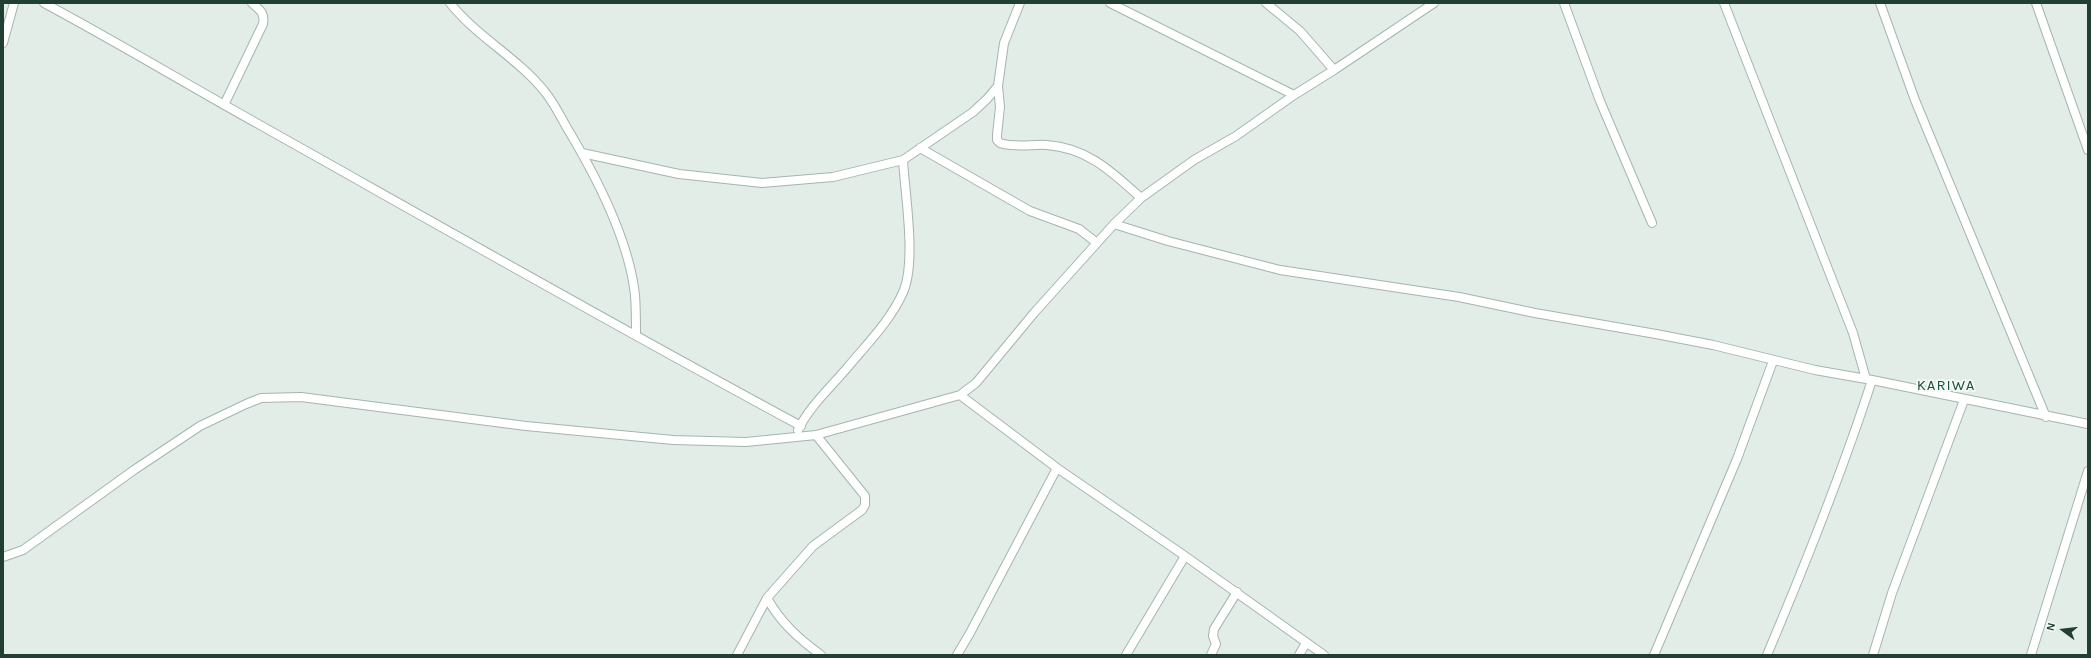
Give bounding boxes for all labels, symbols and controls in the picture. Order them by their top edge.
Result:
district label: KARIWA [1917,377,1975,395]
north arrow [2043,610,2083,650]
text: N [2044,621,2058,632]

